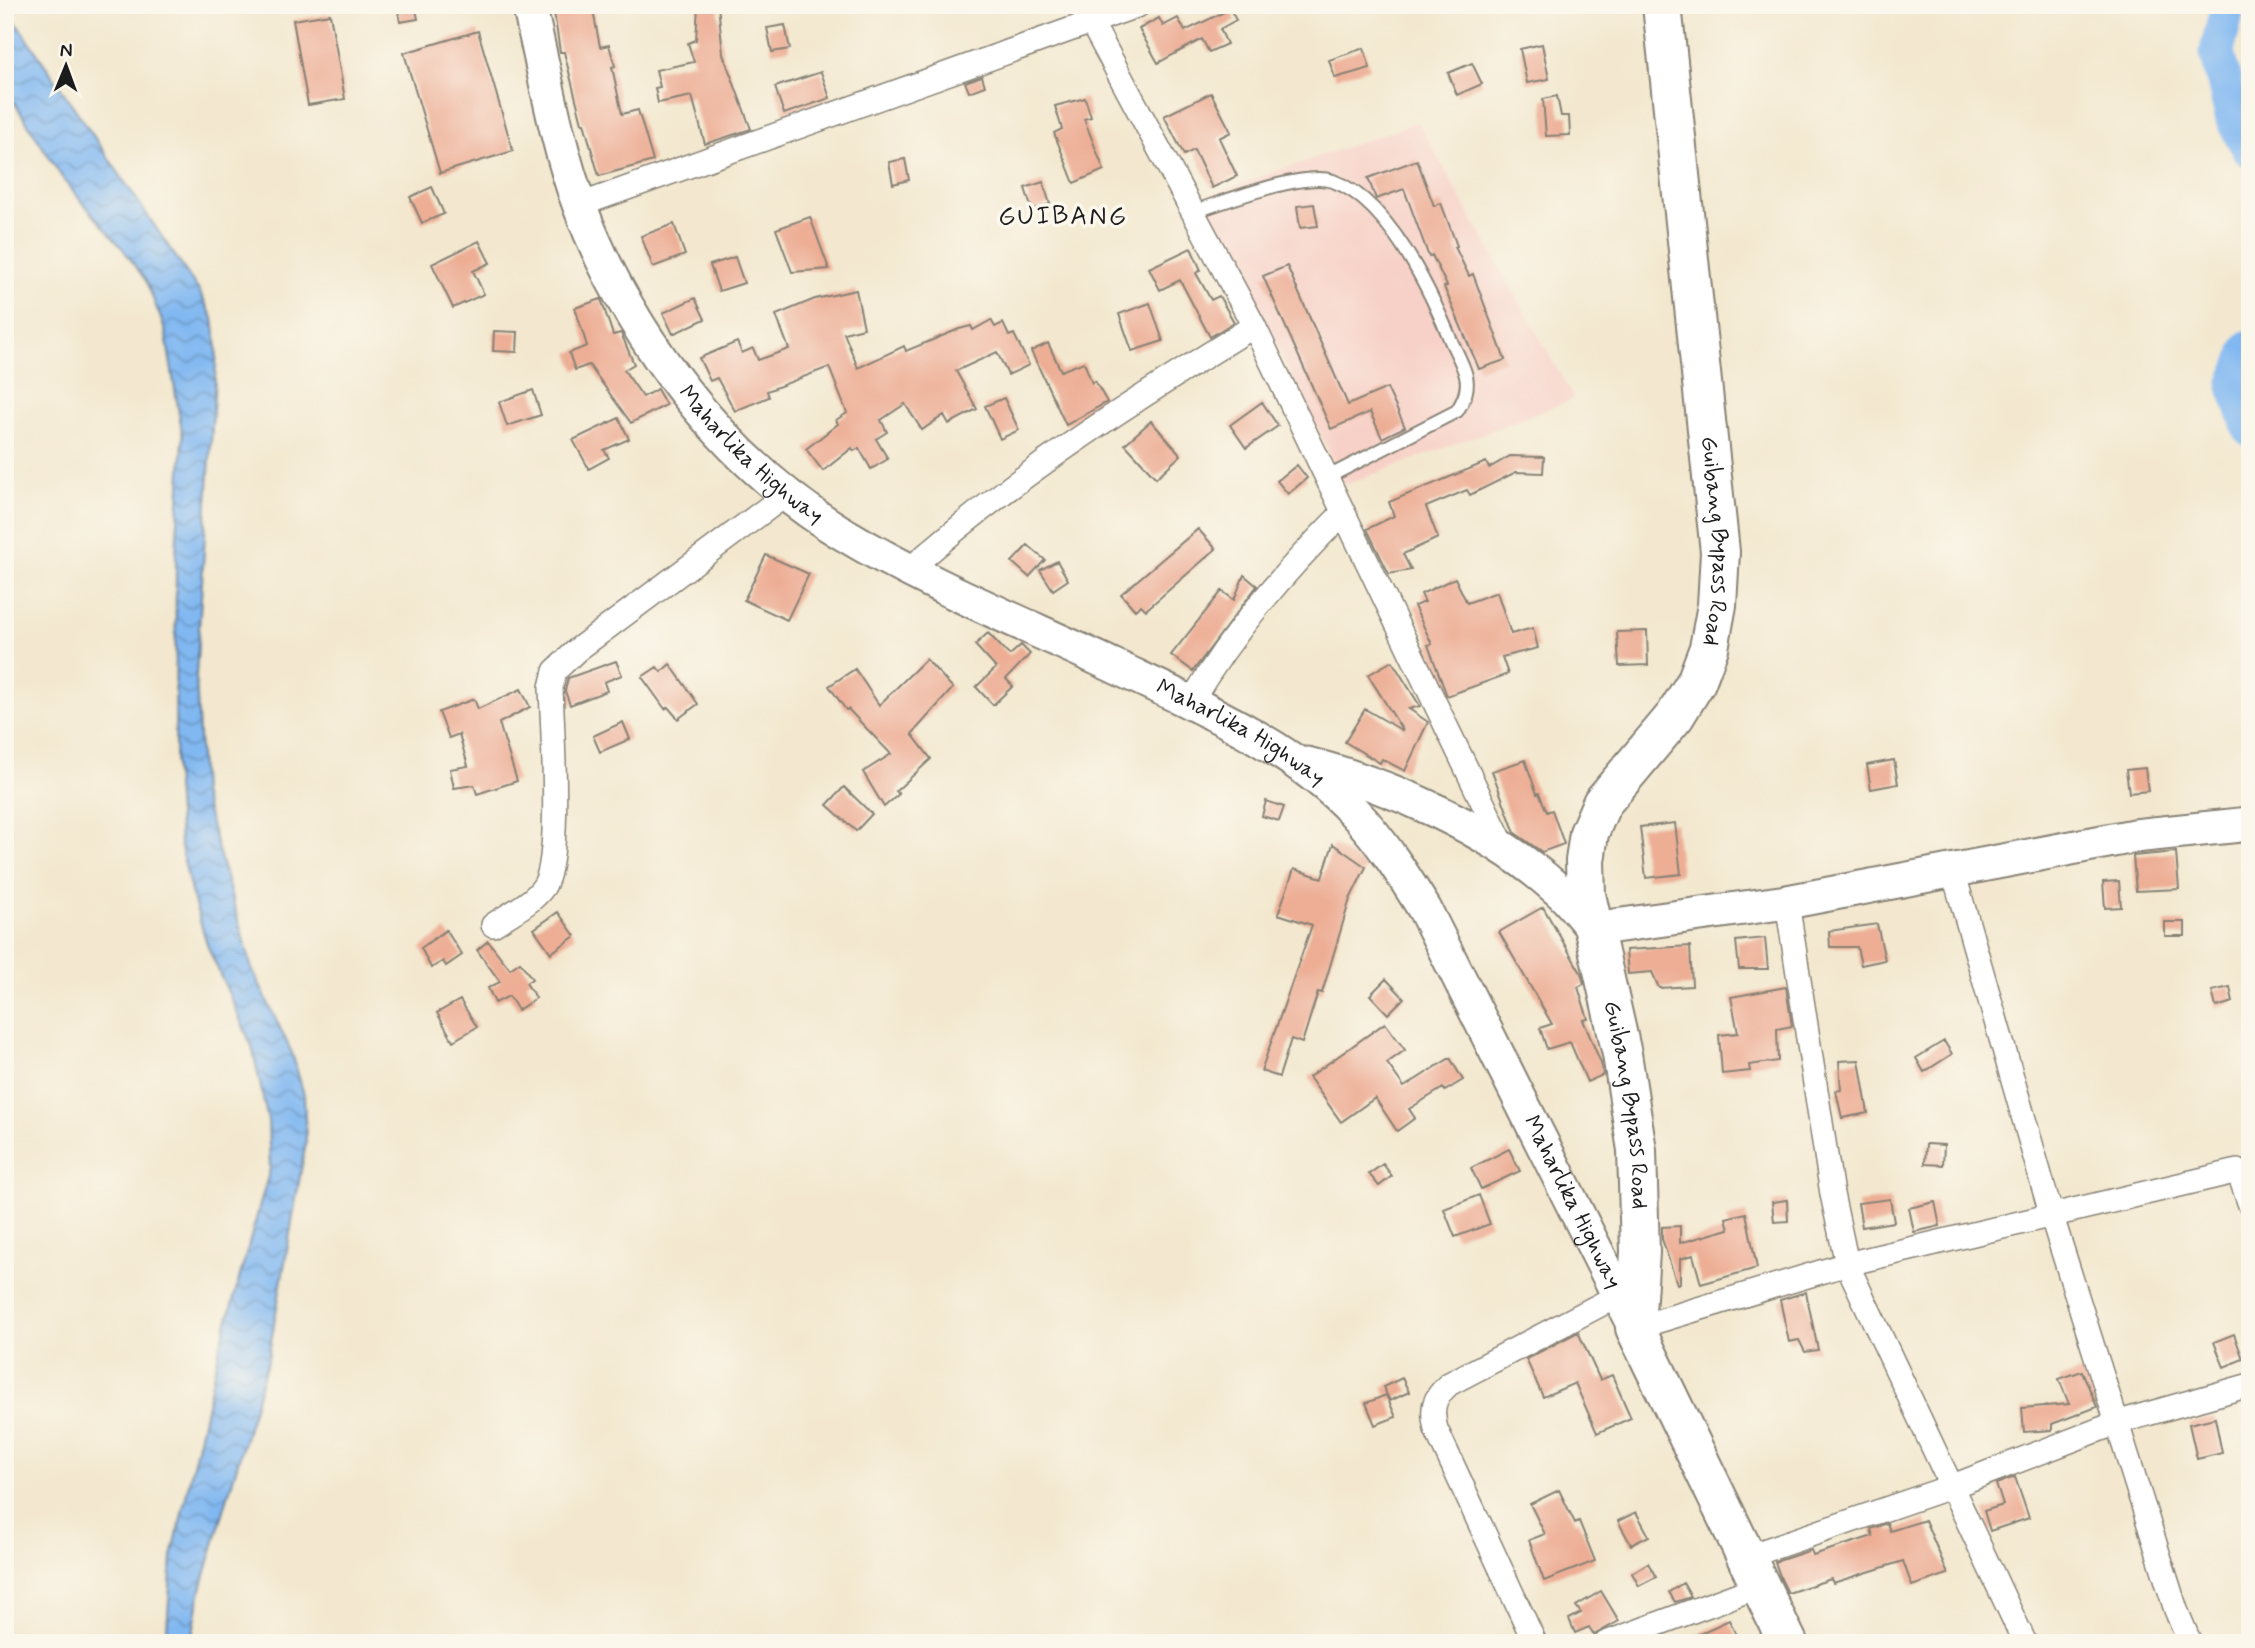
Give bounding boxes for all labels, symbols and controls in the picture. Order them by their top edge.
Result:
north arrow [32,32,102,102]
text: N [60,38,73,63]
district label: GUIBANG [998,200,1128,234]
street label: Maharlika Highway [671,379,829,531]
street label: Guibang Bypass Road [1693,435,1735,648]
street label: Maharlika Highway [1151,673,1331,793]
street label: Guibang Bypass Road [1595,998,1654,1210]
street label: Maharlika Highway [1516,1111,1628,1294]

